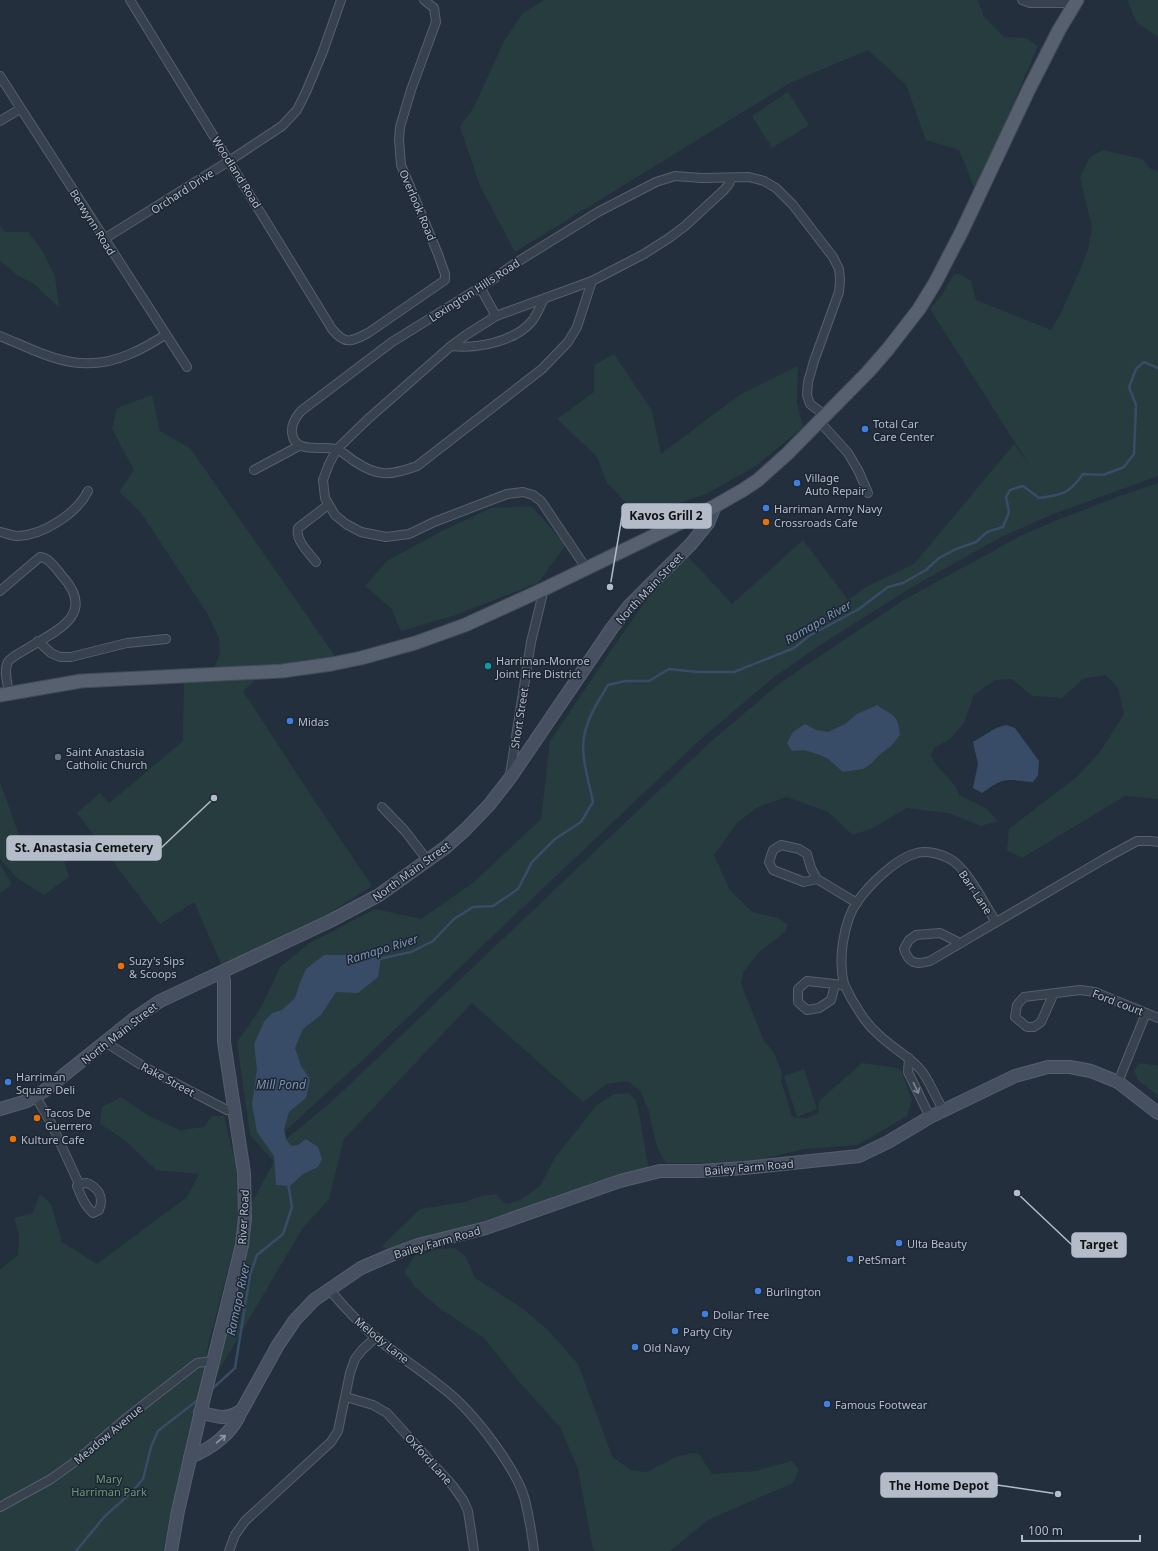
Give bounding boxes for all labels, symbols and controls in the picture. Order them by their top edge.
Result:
street label: Woodland Road [209,133,265,211]
street label: Orchard Drive [148,165,216,217]
street label: Overlook Road [396,167,440,243]
street label: Berwynn Road [67,186,119,258]
street label: Lexington Hills Road [426,255,522,325]
place label: Total Car Care Center [873,416,935,444]
marker: Total Car Care Center [860,424,870,434]
place label: Village Auto Repair [805,470,866,498]
marker: Village Auto Repair [792,478,802,488]
place label: Harriman Army Navy [774,501,883,516]
marker: Harriman Army Navy [761,503,771,513]
callout: Kavos Grill 2 [622,504,711,528]
text: Kavos Grill 2 [629,507,703,524]
place label: Crossroads Cafe [774,515,858,530]
marker: Crossroads Cafe [761,517,771,527]
street label: North Main Street [612,549,686,627]
water label: Ramapo River [782,595,855,648]
place label: Harriman-Monroe Joint Fire District [495,653,590,681]
marker: Harriman-Monroe Joint Fire District [483,661,493,671]
street label: Short Street [507,686,531,750]
place label: Midas [298,714,329,729]
marker: Midas [285,716,295,726]
place label: Saint Anastasia Catholic Church [66,744,147,772]
marker: Saint Anastasia Catholic Church [53,752,63,762]
callout: St. Anastasia Cemetery [7,836,161,860]
street label: North Main Street [369,838,453,904]
text: St. Anastasia Cemetery [15,839,153,856]
street label: Barr Lane [956,867,996,917]
water label: Ramapo River [344,930,421,968]
place label: Suzy's Sips & Scoops [129,953,184,981]
marker: Suzy's Sips & Scoops [116,961,126,971]
street label: Ford court [1090,985,1146,1019]
street label: North Main Street [78,999,160,1067]
street label: Rake Street [139,1059,197,1099]
place label: Harriman Square Deli [16,1069,75,1097]
water label: Mill Pond [256,1076,307,1093]
marker: Harriman Square Deli [3,1077,13,1087]
one-way arrow [913,1082,920,1094]
place label: Tacos De Guerrero [45,1105,92,1133]
marker: Tacos De Guerrero [32,1113,42,1123]
place label: Kulture Cafe [21,1132,85,1147]
marker: Kulture Cafe [8,1134,18,1144]
street label: Bailey Farm Road [704,1156,794,1178]
street label: River Road [234,1189,252,1245]
street label: Bailey Farm Road [392,1222,482,1262]
callout: Target [1072,1233,1126,1257]
place label: Ulta Beauty [907,1236,967,1251]
text: Target [1080,1236,1118,1253]
marker: Ulta Beauty [894,1238,904,1248]
place label: PetSmart [858,1252,906,1267]
marker: PetSmart [845,1254,855,1264]
water label: Ramapo River [222,1260,254,1337]
place label: Burlington [766,1284,821,1299]
marker: Burlington [753,1286,763,1296]
place label: Dollar Tree [713,1307,769,1322]
marker: Dollar Tree [700,1309,710,1319]
street label: Melody Lane [352,1313,412,1367]
place label: Party City [683,1324,733,1339]
marker: Party City [670,1326,680,1336]
place label: Old Navy [643,1340,690,1355]
marker: Old Navy [630,1342,640,1352]
place label: Famous Footwear [835,1397,928,1412]
marker: Famous Footwear [822,1399,832,1409]
street label: Meadow Avenue [70,1401,146,1467]
street label: Oxford Lane [402,1430,456,1488]
one-way arrow [215,1434,226,1443]
park label: Mary Harriman Park [71,1471,147,1499]
callout: The Home Depot [881,1473,997,1497]
text: The Home Depot [889,1477,989,1494]
scale bar [1022,1517,1140,1543]
text: 100 m [1028,1522,1063,1539]

